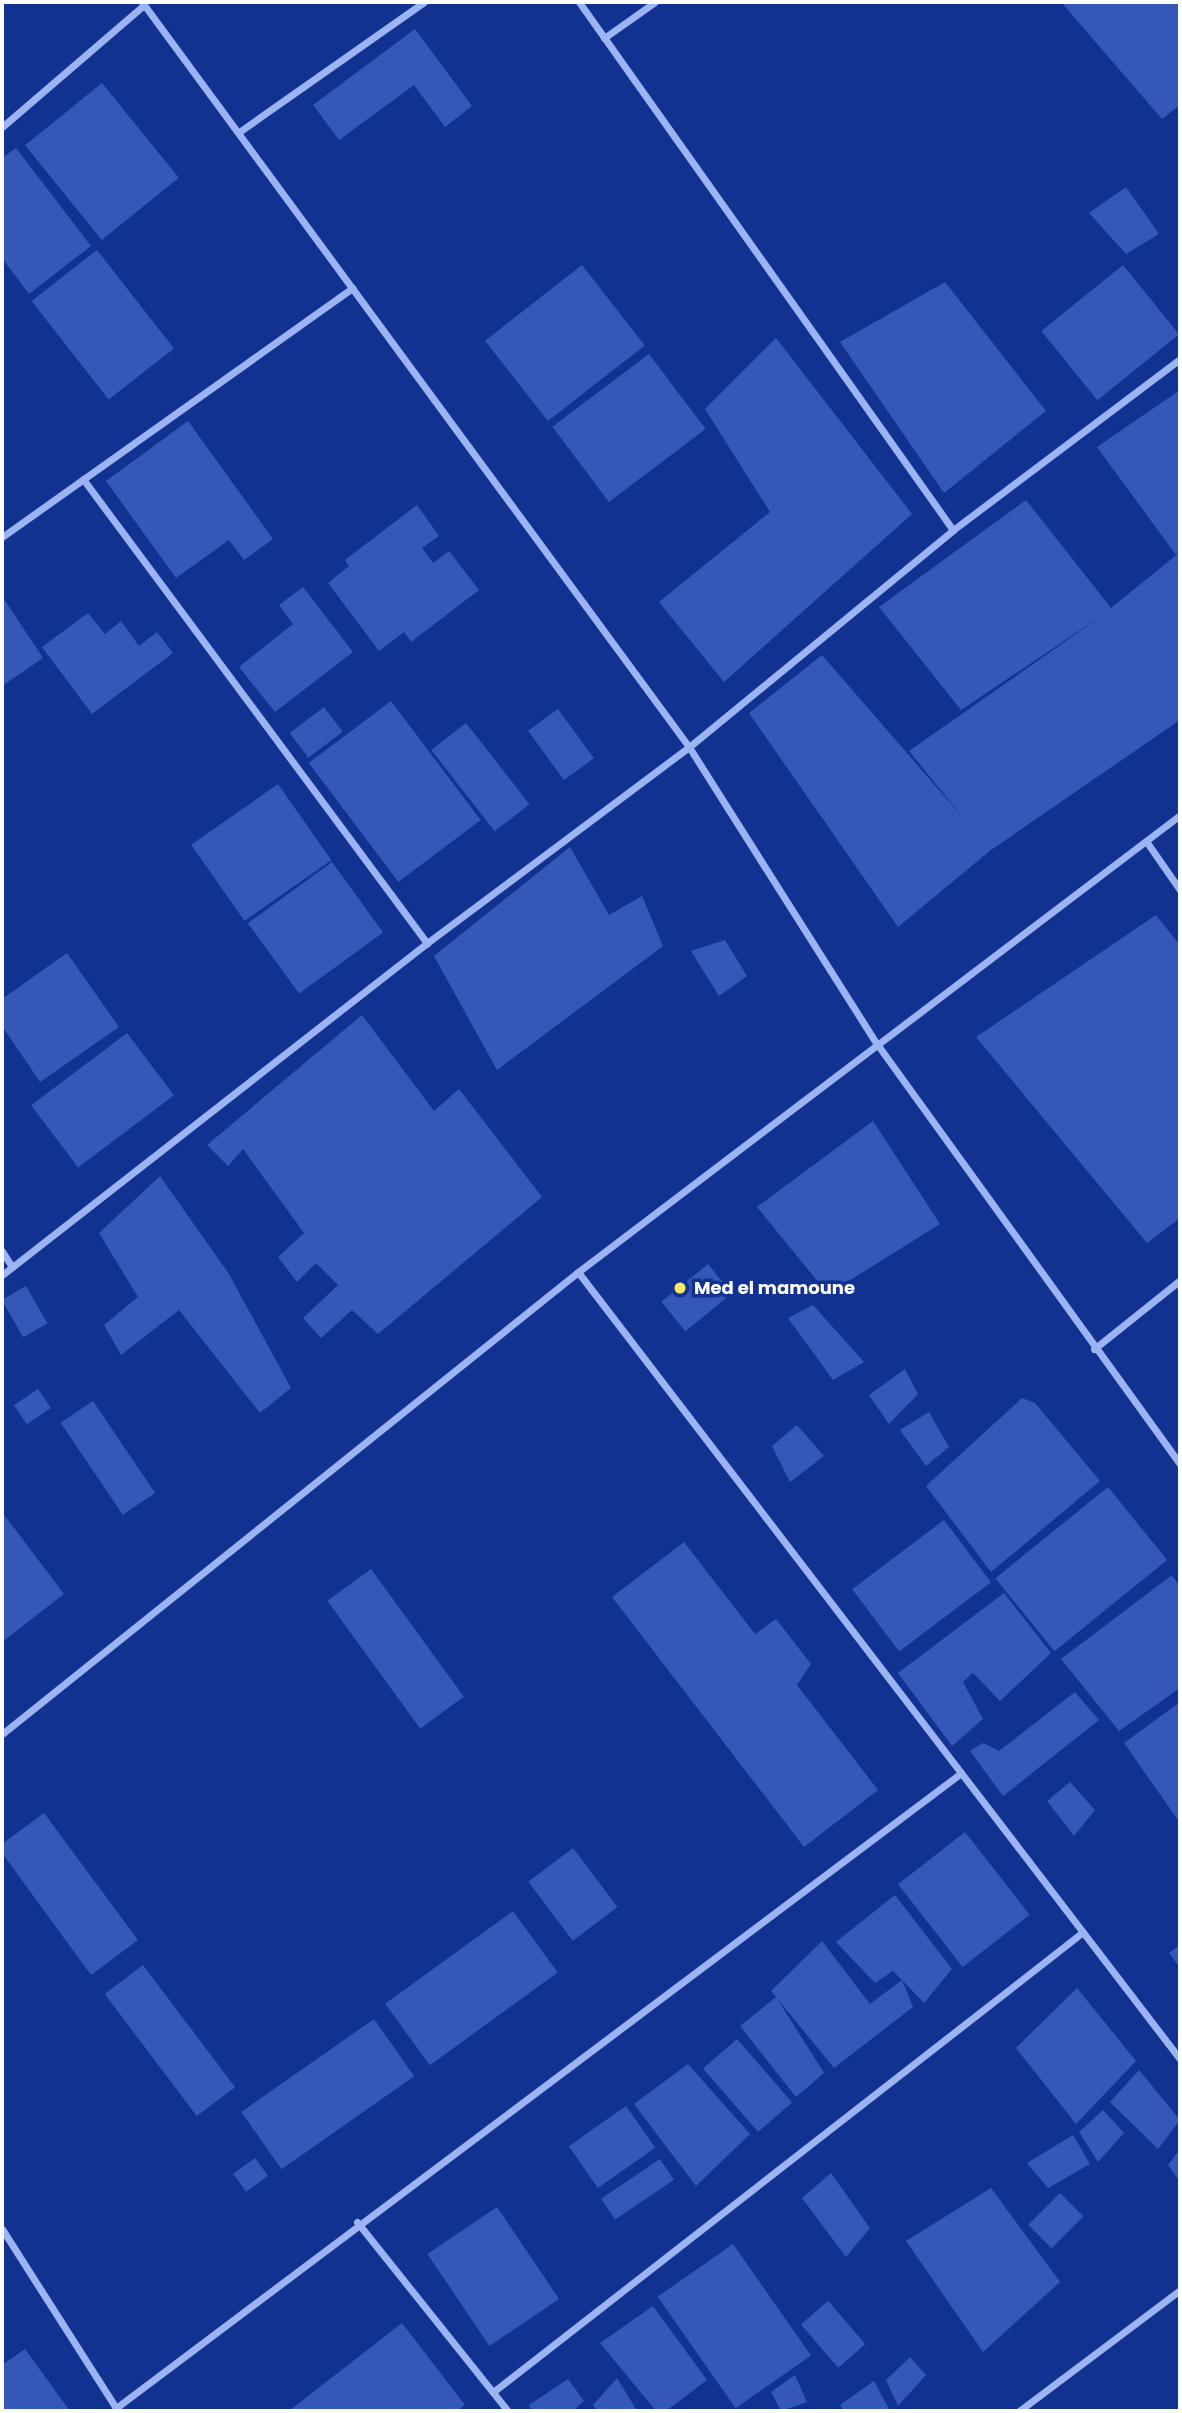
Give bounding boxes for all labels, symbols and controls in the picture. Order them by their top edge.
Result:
place label: Med el mamoune [694,1277,855,1299]
marker: Med el mamoune [672,1280,688,1296]

